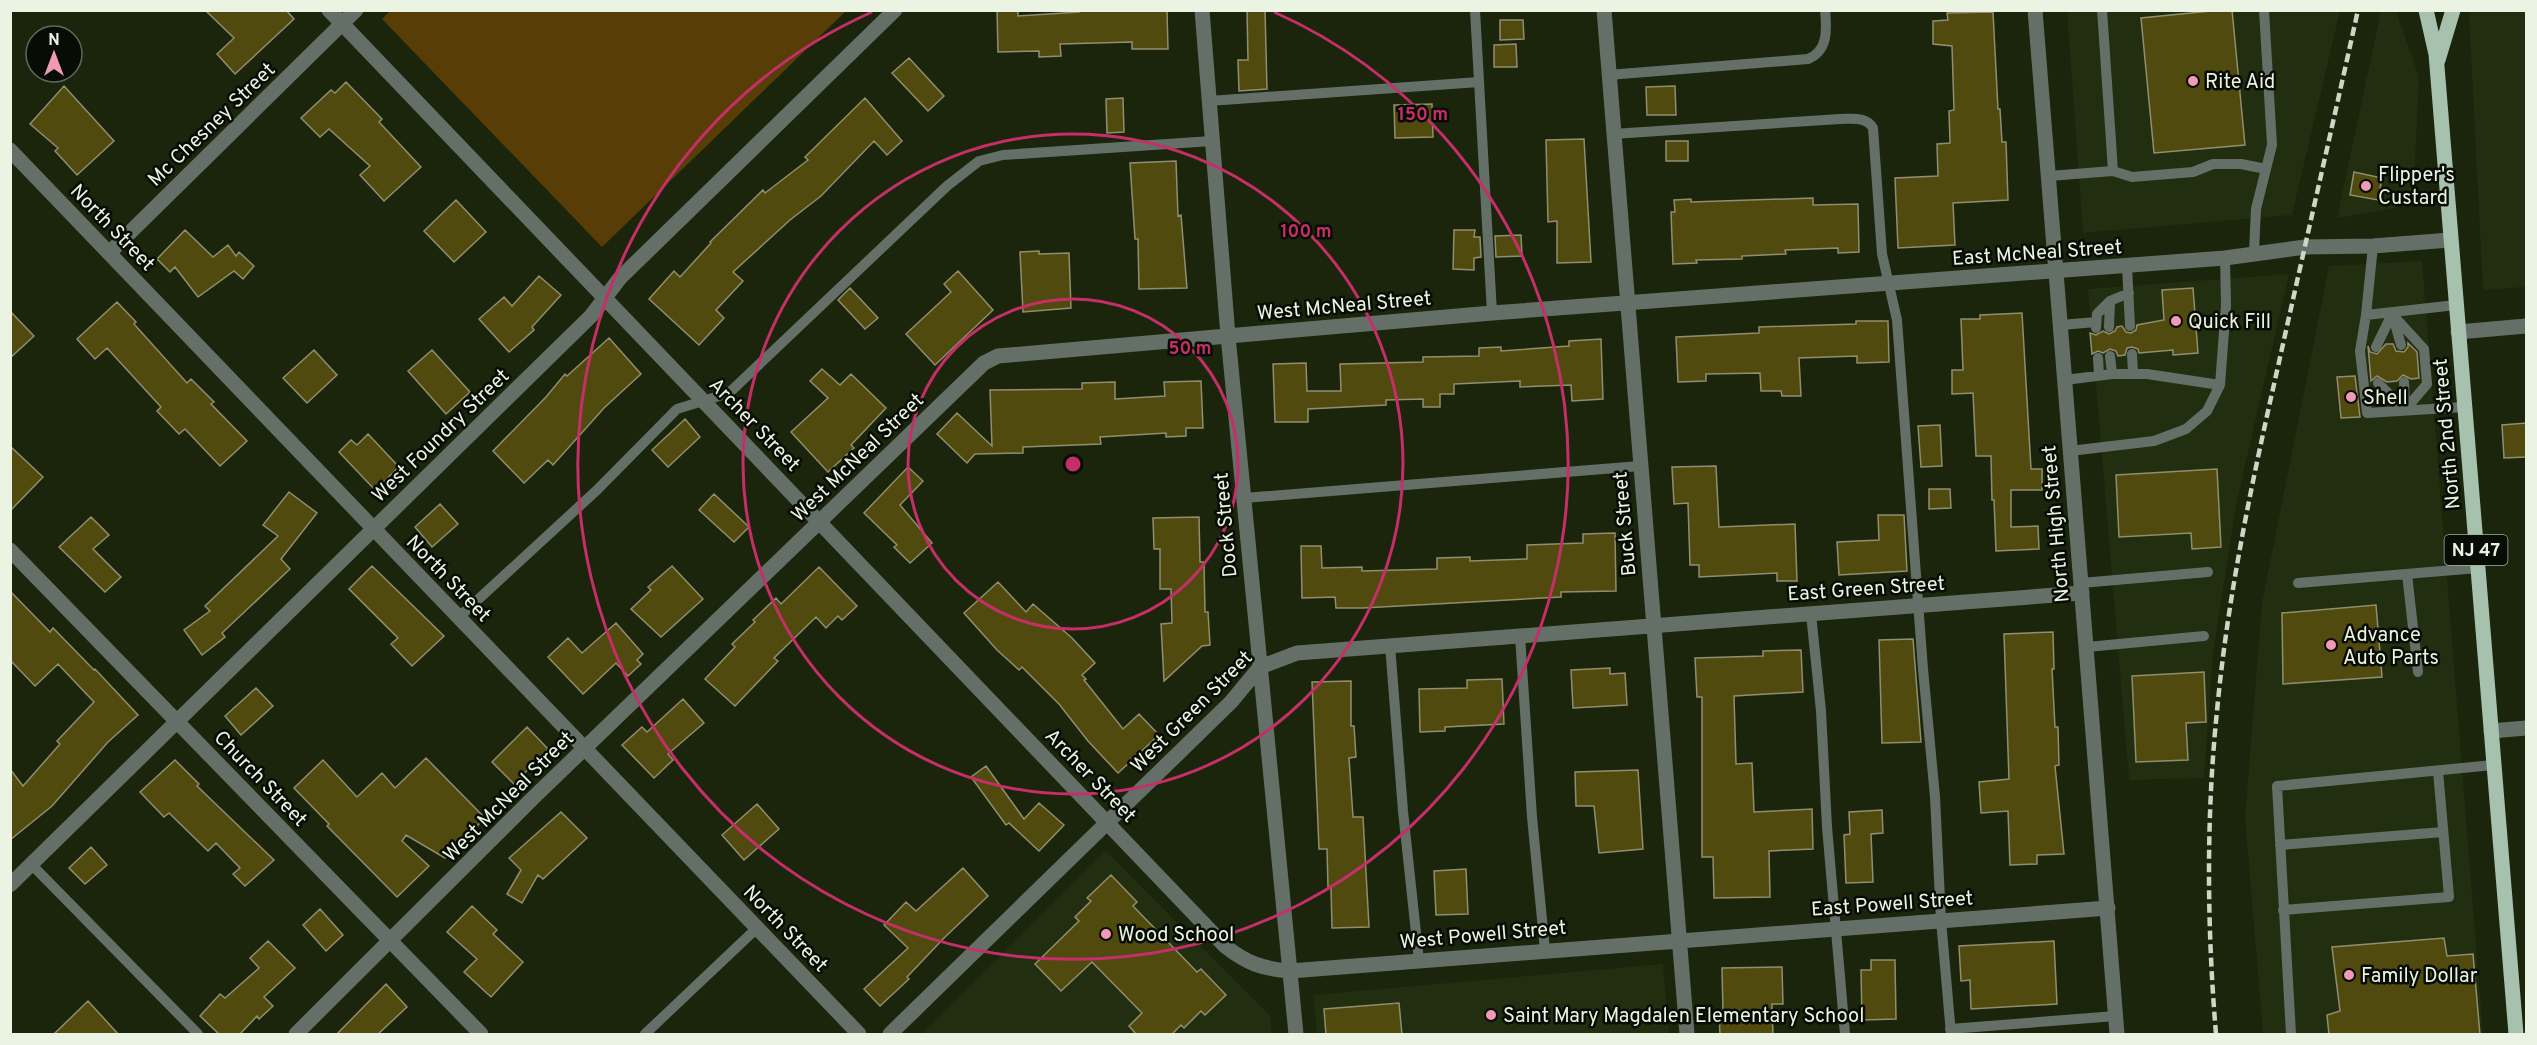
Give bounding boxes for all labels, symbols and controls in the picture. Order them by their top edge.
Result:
north arrow [24,24,84,84]
text: N [48,31,60,51]
street label: Mc Chesney Street [143,58,282,193]
place label: Rite Aid [2205,70,2275,96]
marker: Rite Aid [2186,74,2200,88]
text: 150 m [1398,104,1448,127]
place label: Flipper's Custard [2378,163,2455,212]
street label: North Street [63,179,160,278]
marker: Flipper's Custard [2359,179,2373,193]
text: 100 m [1280,221,1332,244]
street label: East McNeal Street [1951,235,2123,273]
street label: West McNeal Street [1256,286,1432,328]
place label: Quick Fill [2188,310,2271,336]
marker: Quick Fill [2169,314,2183,328]
text: 50 m [1168,338,1212,361]
street label: North 2nd Street [2428,357,2468,510]
street label: West Foundry Street [367,364,516,509]
street label: Archer Street [702,373,805,478]
place label: Shell [2363,386,2408,412]
street label: West McNeal Street [786,388,930,529]
marker: Shell [2344,390,2358,404]
street label: North High Street [2037,444,2077,604]
centre of rings [1063,454,1083,474]
street label: Dock Street [1209,471,1245,578]
street label: Buck Street [1608,471,1644,577]
street label: North Street [399,530,496,629]
road number: NJ 47 [2444,535,2508,565]
street label: East Green Street [1786,572,1946,608]
place label: Advance Auto Parts [2343,623,2439,672]
marker: Advance Auto Parts [2324,638,2338,652]
street label: West Green Street [1126,646,1259,779]
street label: Archer Street [1038,724,1141,829]
street label: Church Street [207,726,312,833]
street label: West McNeal Street [438,726,580,868]
street label: North Street [736,880,833,979]
street label: East Powell Street [1810,886,1974,924]
street label: West Powell Street [1399,916,1568,956]
place label: Wood School [1118,923,1234,949]
marker: Wood School [1099,927,1113,941]
place label: Family Dollar [2361,964,2478,990]
marker: Family Dollar [2342,968,2356,982]
place label: Saint Mary Magdalen Elementary School [1503,1004,1864,1030]
marker: Saint Mary Magdalen Elementary School [1484,1008,1498,1022]

